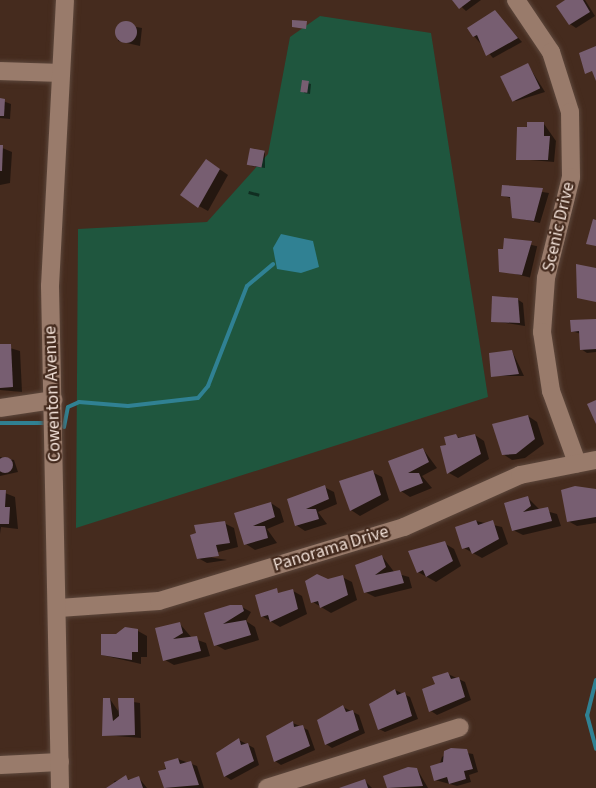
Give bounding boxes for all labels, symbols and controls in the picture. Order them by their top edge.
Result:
street label: Scenic Drive [538,180,580,274]
street label: Cowenton Avenue [40,326,66,462]
street label: Panorama Drive [271,521,391,577]

